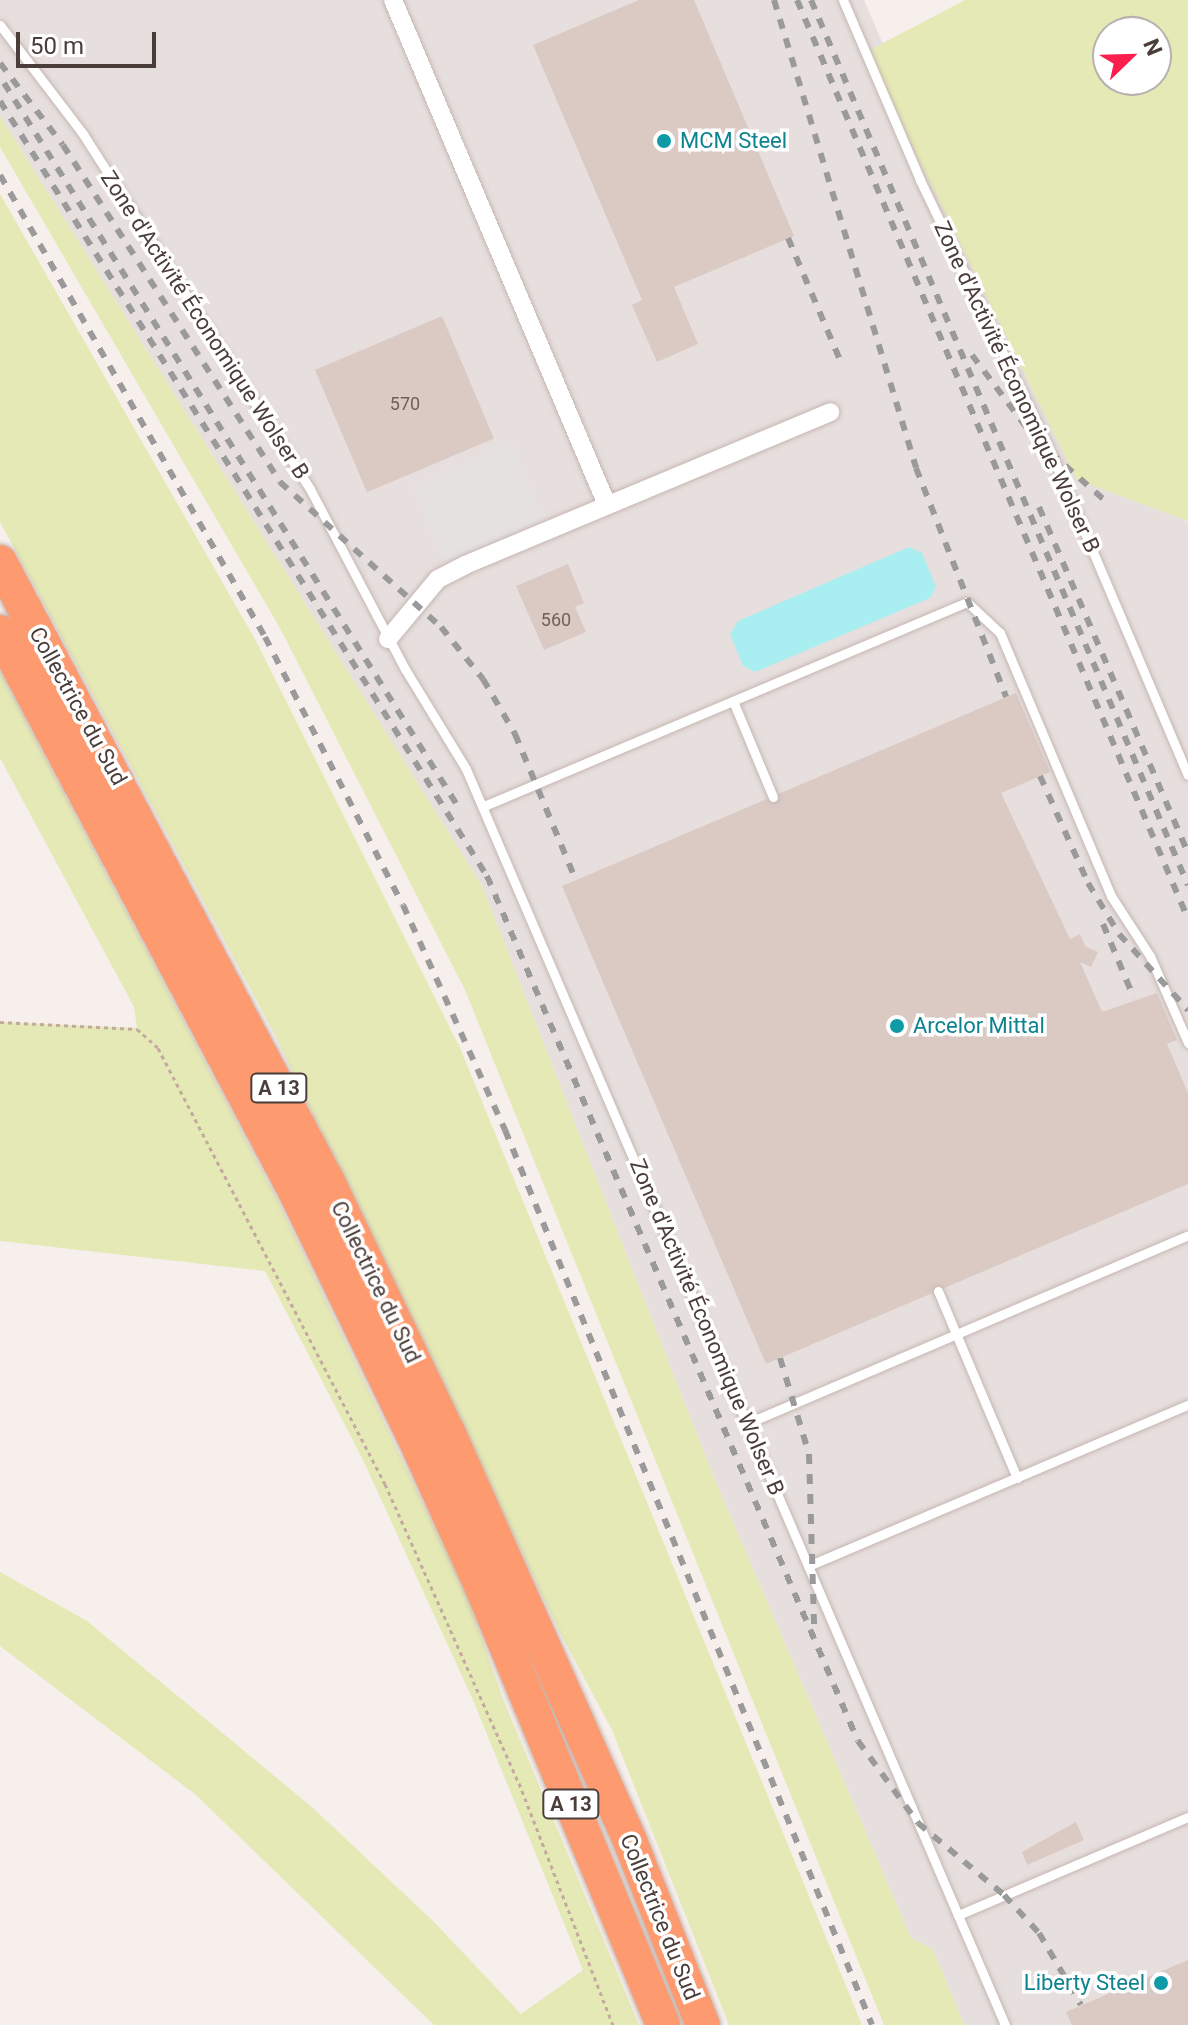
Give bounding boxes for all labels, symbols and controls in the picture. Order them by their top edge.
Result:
scale bar [20,16,160,66]
north arrow [1092,16,1172,96]
text: 50 m [30,32,84,60]
text: N [1138,35,1167,59]
place label: MCM Steel [680,128,787,154]
marker: MCM Steel [655,132,673,150]
street label: Zone d'Activité Économique Wolser B [95,166,315,484]
street label: Zone d'Activité Économique Wolser B [928,217,1106,557]
house number: 570 [390,393,420,415]
house number: 560 [541,609,571,631]
street label: Collectrice du Sud [24,622,132,790]
place label: Arcelor Mittal [913,1013,1045,1039]
marker: Arcelor Mittal [888,1017,906,1035]
road number: A 13 [249,1072,309,1104]
street label: Zone d'Activité Économique Wolser B [624,1155,790,1499]
street label: Collectrice du Sud [325,1197,427,1367]
road number: A 13 [541,1788,601,1820]
street label: Collectrice du Sud [615,1830,705,2004]
place label: Liberty Steel [1024,1970,1145,1996]
marker: Liberty Steel [1152,1974,1170,1992]

